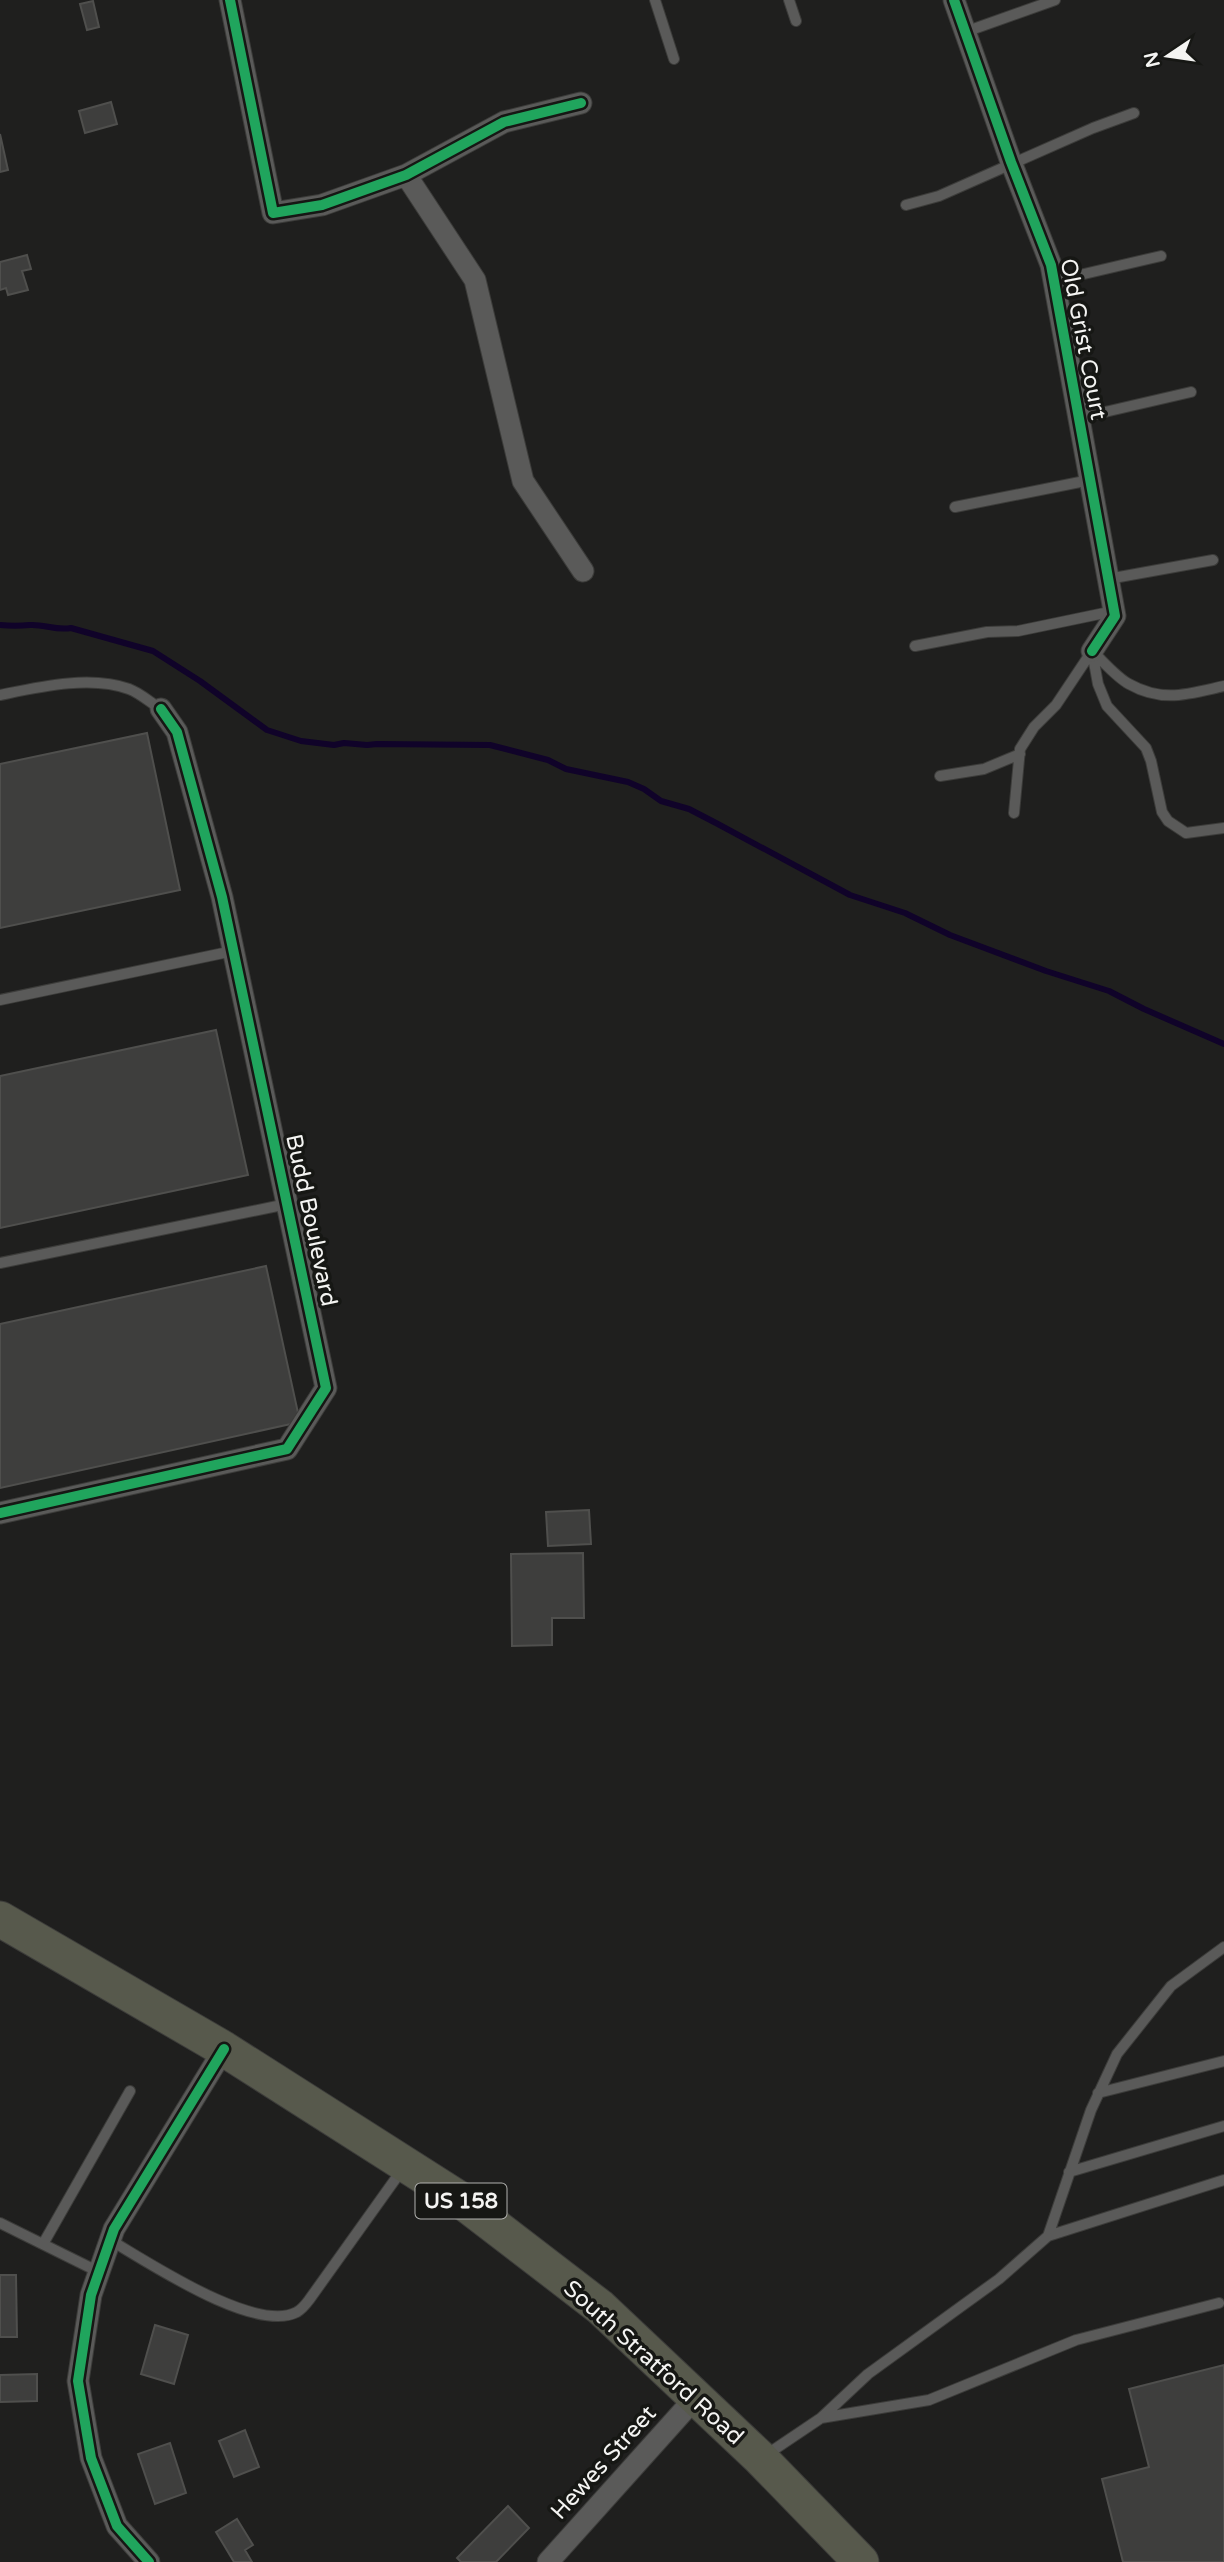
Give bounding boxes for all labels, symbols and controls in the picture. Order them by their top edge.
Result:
north arrow [1133,21,1203,91]
text: N [1140,50,1165,70]
street label: Old Grist Court [1054,256,1112,422]
street label: Budd Boulevard [279,1132,343,1309]
road number: US 158 [416,2184,506,2218]
street label: South Stratford Road [558,2275,749,2451]
street label: Hewes Street [545,2400,662,2525]

